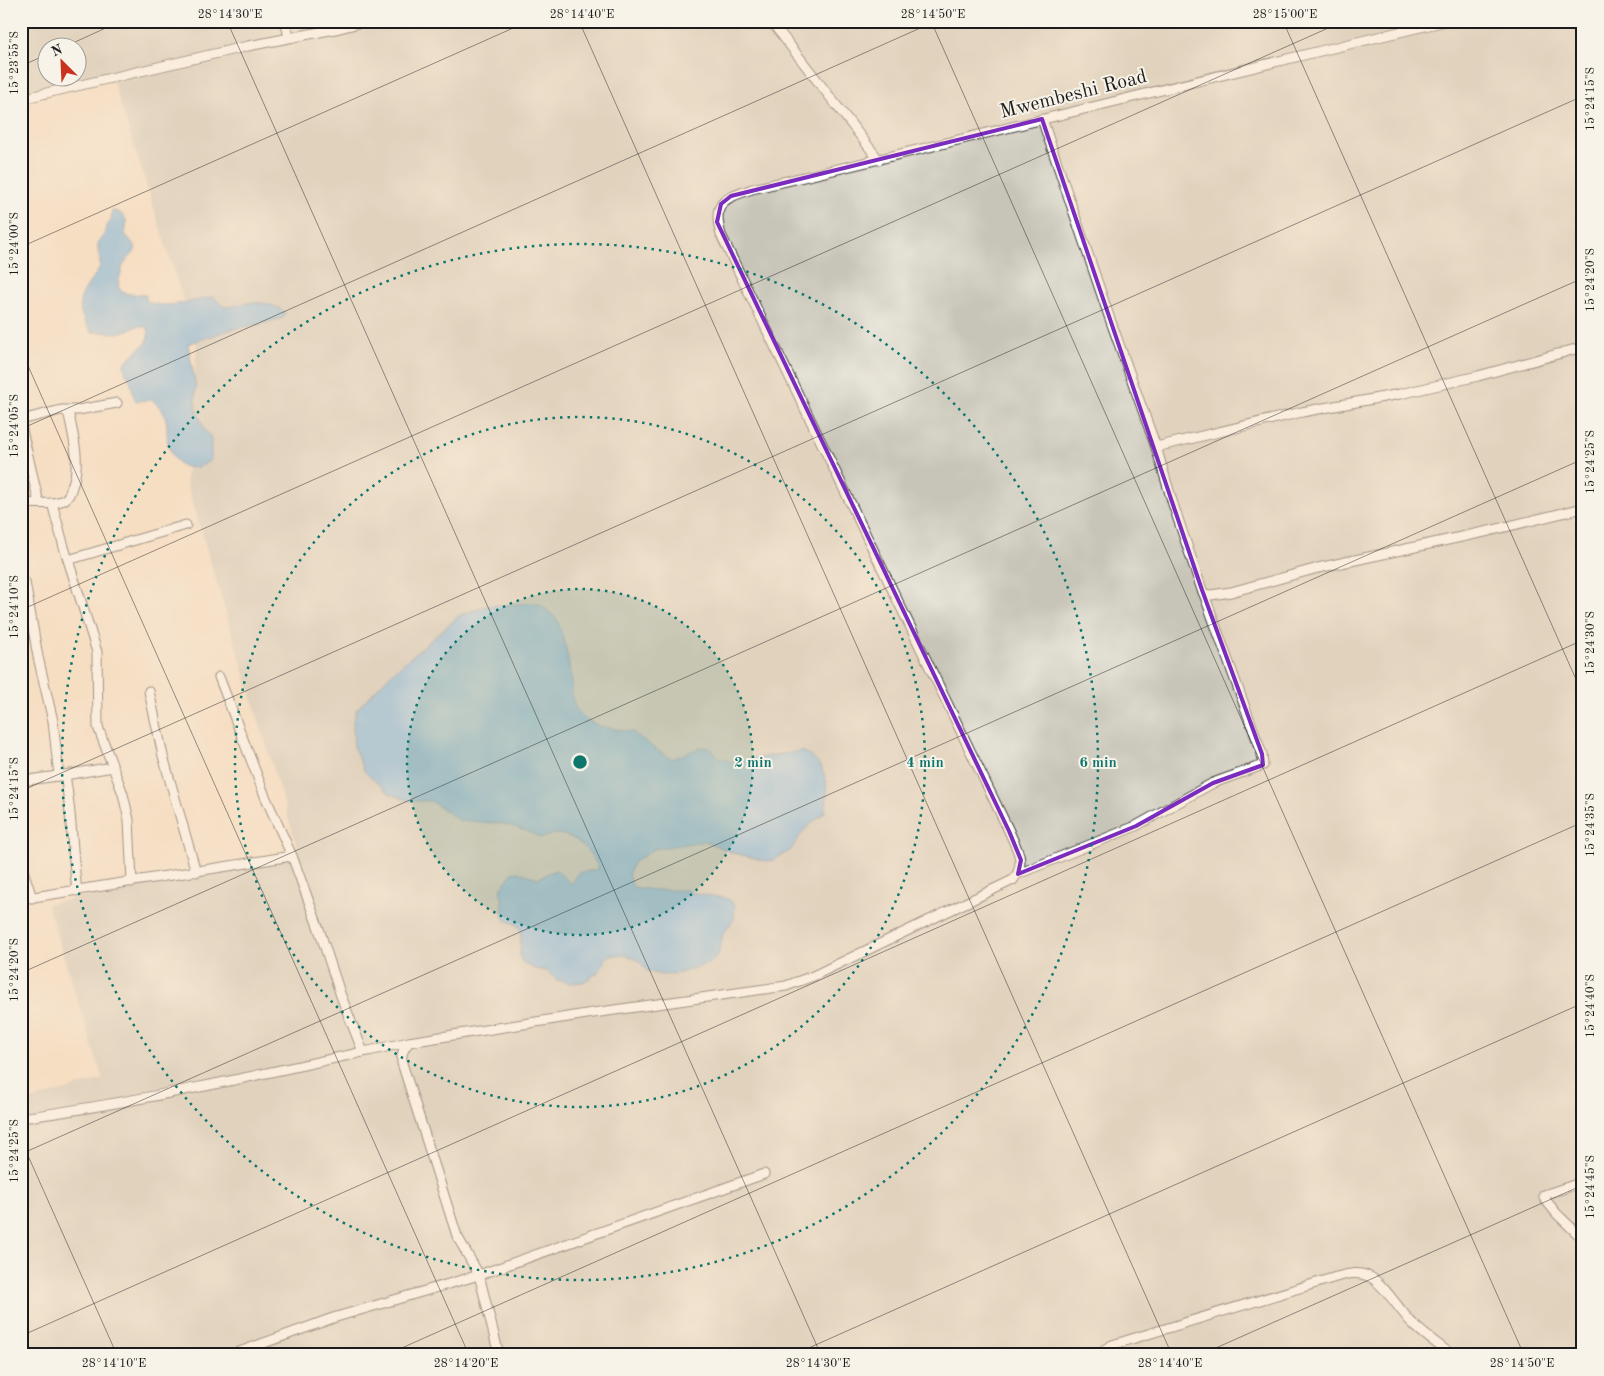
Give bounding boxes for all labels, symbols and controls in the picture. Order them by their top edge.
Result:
text: 28°14'50"E [901,8,965,21]
text: 28°15'00"E [1253,8,1317,21]
text: 28°14'30"E [198,9,262,21]
text: 28°14'40"E [550,9,614,21]
text: 15°23'55"S [8,31,21,95]
north arrow [38,38,88,88]
text: N [49,42,65,60]
street label: Mwembeshi Road [998,67,1149,123]
text: 15°24'15"S [1584,67,1597,131]
text: 15°24'00"S [8,212,21,276]
text: 15°24'20"S [1584,248,1597,312]
text: 15°24'05"S [8,394,21,458]
text: 15°24'25"S [1584,430,1597,494]
text: 15°24'10"S [8,575,21,639]
text: 15°24'30"S [1584,611,1597,675]
centre of rings [571,753,589,771]
text: 2 min [734,756,772,771]
text: 4 min [906,756,944,771]
text: 6 min [1079,756,1117,771]
text: 15°24'15"S [8,757,21,821]
text: 15°24'35"S [1584,793,1597,857]
text: 15°24'20"S [8,938,21,1002]
text: 15°24'40"S [1584,974,1597,1038]
text: 15°24'25"S [8,1119,21,1183]
text: 15°24'45"S [1584,1155,1597,1219]
text: 28°14'50"E [1490,1357,1554,1370]
text: 28°14'10"E [82,1358,146,1370]
text: 28°14'20"E [434,1358,498,1370]
text: 28°14'30"E [786,1358,850,1370]
text: 28°14'40"E [1138,1358,1202,1370]

